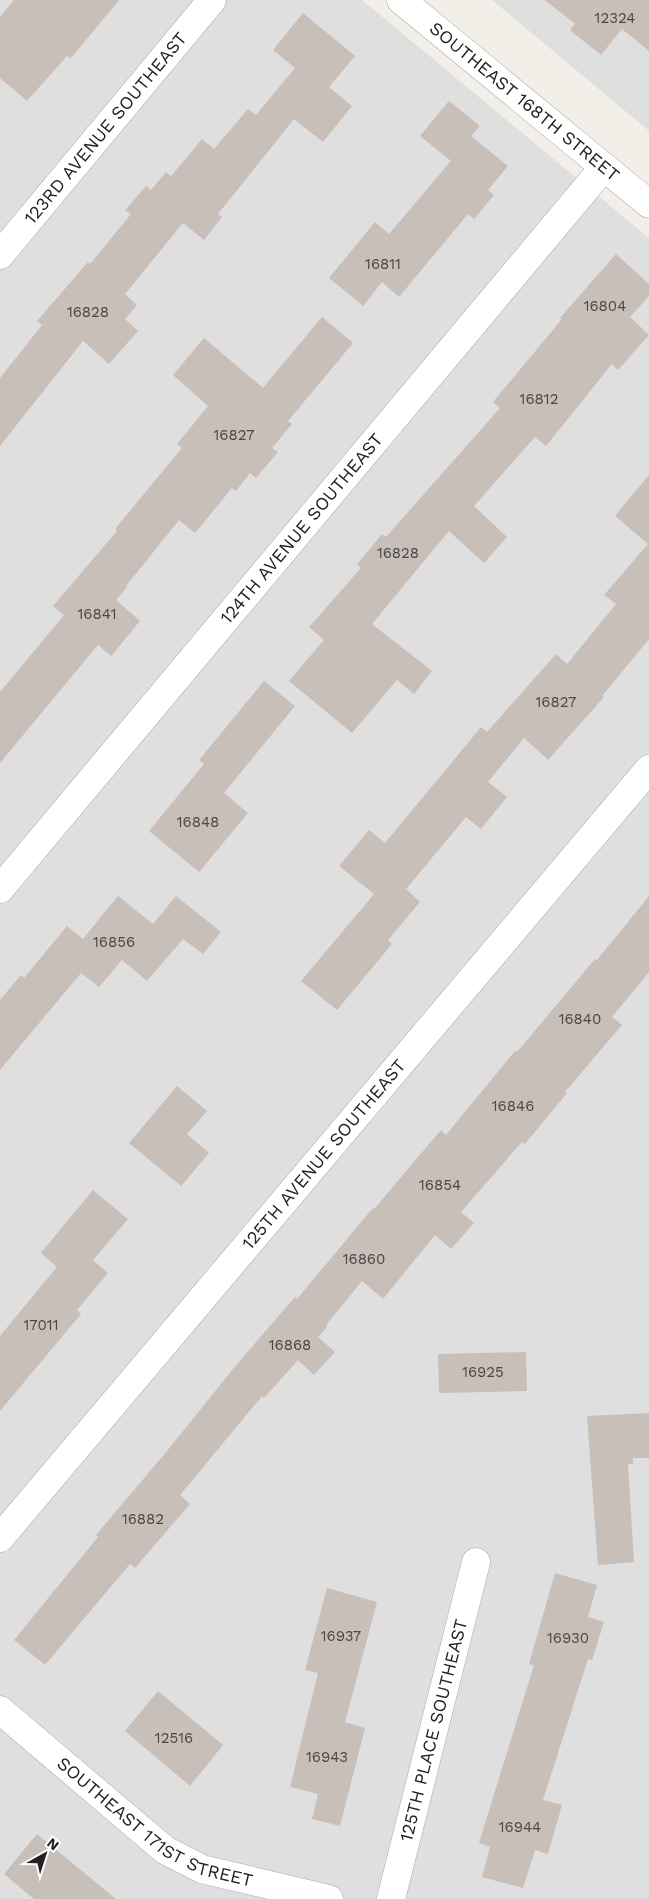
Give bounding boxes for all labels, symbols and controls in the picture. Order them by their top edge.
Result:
house number: 12324 [595,9,635,27]
street label: SOUTHEAST 168TH STREET [426,17,624,185]
street label: 123RD AVENUE SOUTHEAST [19,28,191,228]
house number: 16811 [365,255,401,273]
house number: 16804 [584,297,626,315]
house number: 16828 [67,303,109,321]
house number: 16812 [520,390,558,408]
house number: 16827 [213,426,255,444]
street label: 124TH AVENUE SOUTHEAST [216,429,387,628]
house number: 16828 [377,544,419,562]
house number: 16841 [78,605,117,623]
house number: 16827 [535,693,577,711]
house number: 16848 [177,813,219,831]
house number: 16856 [93,933,135,951]
house number: 16840 [559,1010,601,1028]
street label: 125TH AVENUE SOUTHEAST [237,1055,410,1253]
house number: 16846 [492,1097,534,1115]
house number: 16854 [419,1176,461,1194]
house number: 16860 [343,1250,385,1268]
house number: 17011 [24,1316,59,1334]
house number: 16868 [269,1336,311,1354]
house number: 16925 [462,1363,504,1381]
house number: 16882 [122,1510,164,1528]
street label: 125TH PLACE SOUTHEAST [395,1617,471,1843]
house number: 16937 [321,1627,361,1645]
house number: 16930 [547,1629,589,1647]
house number: 12516 [155,1729,193,1747]
house number: 16943 [306,1748,348,1766]
street label: SOUTHEAST 171ST STREET [53,1752,255,1891]
house number: 16944 [499,1818,541,1836]
north arrow [20,1829,70,1879]
text: N [44,1834,62,1853]

